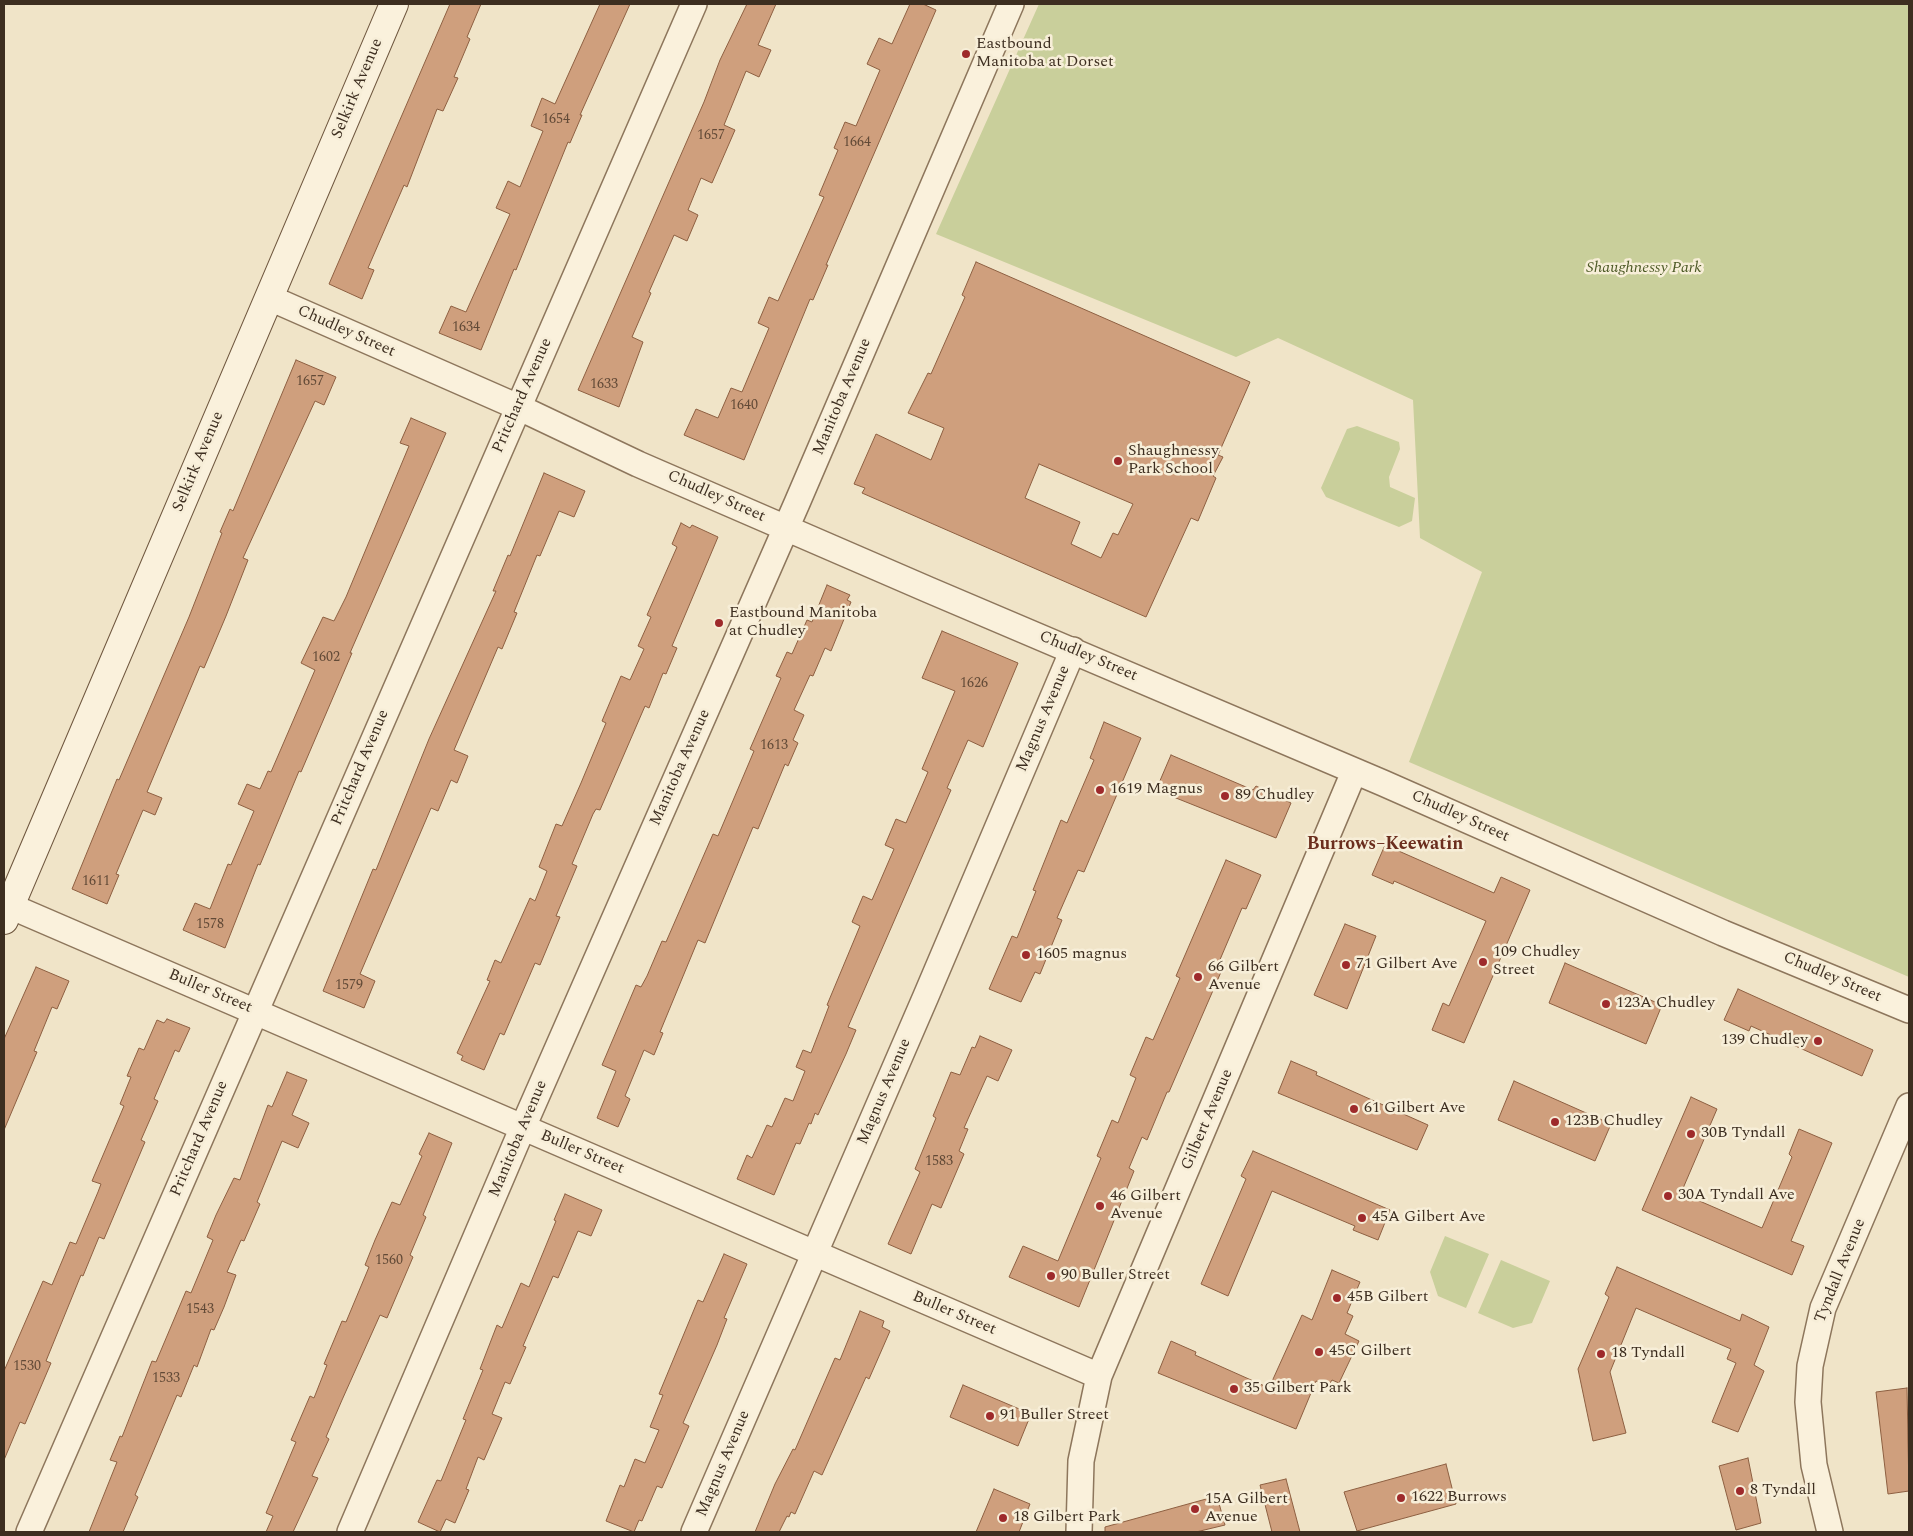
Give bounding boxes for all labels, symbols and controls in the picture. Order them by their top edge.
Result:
place label: Eastbound Manitoba at Dorset [976,35,1114,73]
street label: Selkirk Avenue [328,36,388,142]
marker: Eastbound Manitoba at Dorset [960,48,972,60]
house number: 1654 [542,112,570,128]
house number: 1657 [697,128,725,144]
house number: 1664 [843,135,871,151]
park label: Shaughnessy Park [1586,259,1702,279]
street label: Chudley Street [294,302,398,362]
house number: 1634 [452,320,480,336]
street label: Pritchard Avenue [489,335,557,457]
street label: Manitoba Avenue [810,336,876,458]
house number: 1657 [296,374,324,390]
house number: 1633 [590,377,618,393]
house number: 1640 [730,398,758,414]
street label: Selkirk Avenue [169,409,229,515]
place label: Shaughnessy Park School [1128,442,1219,480]
marker: Shaughnessy Park School [1112,455,1124,467]
street label: Chudley Street [664,467,768,527]
place label: Eastbound Manitoba at Chudley [729,604,877,642]
marker: Eastbound Manitoba at Chudley [713,617,725,629]
street label: Chudley Street [1036,628,1140,686]
house number: 1602 [312,650,340,666]
street label: Magnus Avenue [1013,663,1075,775]
house number: 1626 [960,676,988,692]
street label: Pritchard Avenue [328,707,394,829]
street label: Manitoba Avenue [647,707,715,829]
house number: 1613 [760,738,788,754]
place label: 1619 Magnus [1110,780,1203,800]
marker: 1619 Magnus [1094,784,1106,796]
place label: 89 Chudley [1235,786,1314,806]
street label: Chudley Street [1408,787,1512,847]
marker: 89 Chudley [1219,790,1231,802]
district label: Burrows–Keewatin [1307,834,1463,856]
house number: 1611 [82,874,110,890]
house number: 1578 [196,917,224,933]
place label: 109 Chudley Street [1493,943,1580,981]
place label: 1605 magnus [1036,945,1127,965]
marker: 1605 magnus [1020,949,1032,961]
street label: Chudley Street [1780,949,1884,1007]
place label: 71 Gilbert Ave [1356,955,1458,975]
marker: 109 Chudley Street [1477,956,1489,968]
place label: 66 Gilbert Avenue [1208,958,1279,996]
marker: 71 Gilbert Ave [1340,959,1352,971]
street label: Buller Street [165,966,255,1018]
marker: 66 Gilbert Avenue [1192,971,1204,983]
house number: 1579 [335,978,363,994]
place label: 123A Chudley [1616,994,1715,1014]
marker: 123A Chudley [1600,998,1612,1010]
place label: 139 Chudley [1721,1031,1808,1051]
marker: 139 Chudley [1812,1035,1824,1047]
street label: Magnus Avenue [854,1036,916,1148]
street label: Gilbert Avenue [1178,1067,1238,1173]
street label: Pritchard Avenue [167,1078,233,1200]
street label: Manitoba Avenue [486,1078,552,1200]
place label: 61 Gilbert Ave [1364,1099,1466,1119]
marker: 61 Gilbert Ave [1348,1103,1360,1115]
place label: 123B Chudley [1565,1112,1663,1132]
marker: 123B Chudley [1549,1116,1561,1128]
place label: 30B Tyndall [1701,1124,1785,1144]
street label: Buller Street [537,1127,627,1179]
marker: 30B Tyndall [1685,1128,1697,1140]
house number: 1583 [925,1154,953,1170]
place label: 30A Tyndall Ave [1678,1186,1795,1206]
place label: 46 Gilbert Avenue [1110,1187,1181,1225]
marker: 30A Tyndall Ave [1662,1190,1674,1202]
marker: 46 Gilbert Avenue [1094,1200,1106,1212]
place label: 45A Gilbert Ave [1372,1208,1486,1228]
marker: 45A Gilbert Ave [1356,1212,1368,1224]
street label: Tyndall Avenue [1811,1216,1871,1326]
house number: 1560 [375,1253,403,1269]
place label: 90 Buller Street [1061,1266,1170,1286]
marker: 90 Buller Street [1045,1270,1057,1282]
street label: Buller Street [909,1288,999,1340]
place label: 45B Gilbert [1347,1288,1428,1308]
marker: 45B Gilbert [1331,1292,1343,1304]
house number: 1543 [186,1302,214,1318]
place label: 45C Gilbert [1329,1342,1411,1362]
place label: 18 Tyndall [1611,1344,1685,1364]
marker: 45C Gilbert [1313,1346,1325,1358]
marker: 18 Tyndall [1595,1348,1607,1360]
house number: 1530 [13,1359,41,1375]
house number: 1533 [152,1371,180,1387]
place label: 35 Gilbert Park [1244,1379,1352,1399]
marker: 35 Gilbert Park [1228,1383,1240,1395]
place label: 91 Buller Street [1000,1406,1109,1426]
street label: Magnus Avenue [693,1408,755,1520]
marker: 91 Buller Street [984,1410,996,1422]
place label: 8 Tyndall [1750,1481,1816,1501]
marker: 8 Tyndall [1734,1485,1746,1497]
place label: 1622 Burrows [1411,1488,1507,1508]
place label: 15A Gilbert Avenue [1205,1490,1288,1528]
marker: 1622 Burrows [1395,1492,1407,1504]
marker: 15A Gilbert Avenue [1189,1503,1201,1515]
place label: 18 Gilbert Park [1013,1508,1121,1528]
marker: 18 Gilbert Park [997,1512,1009,1524]

